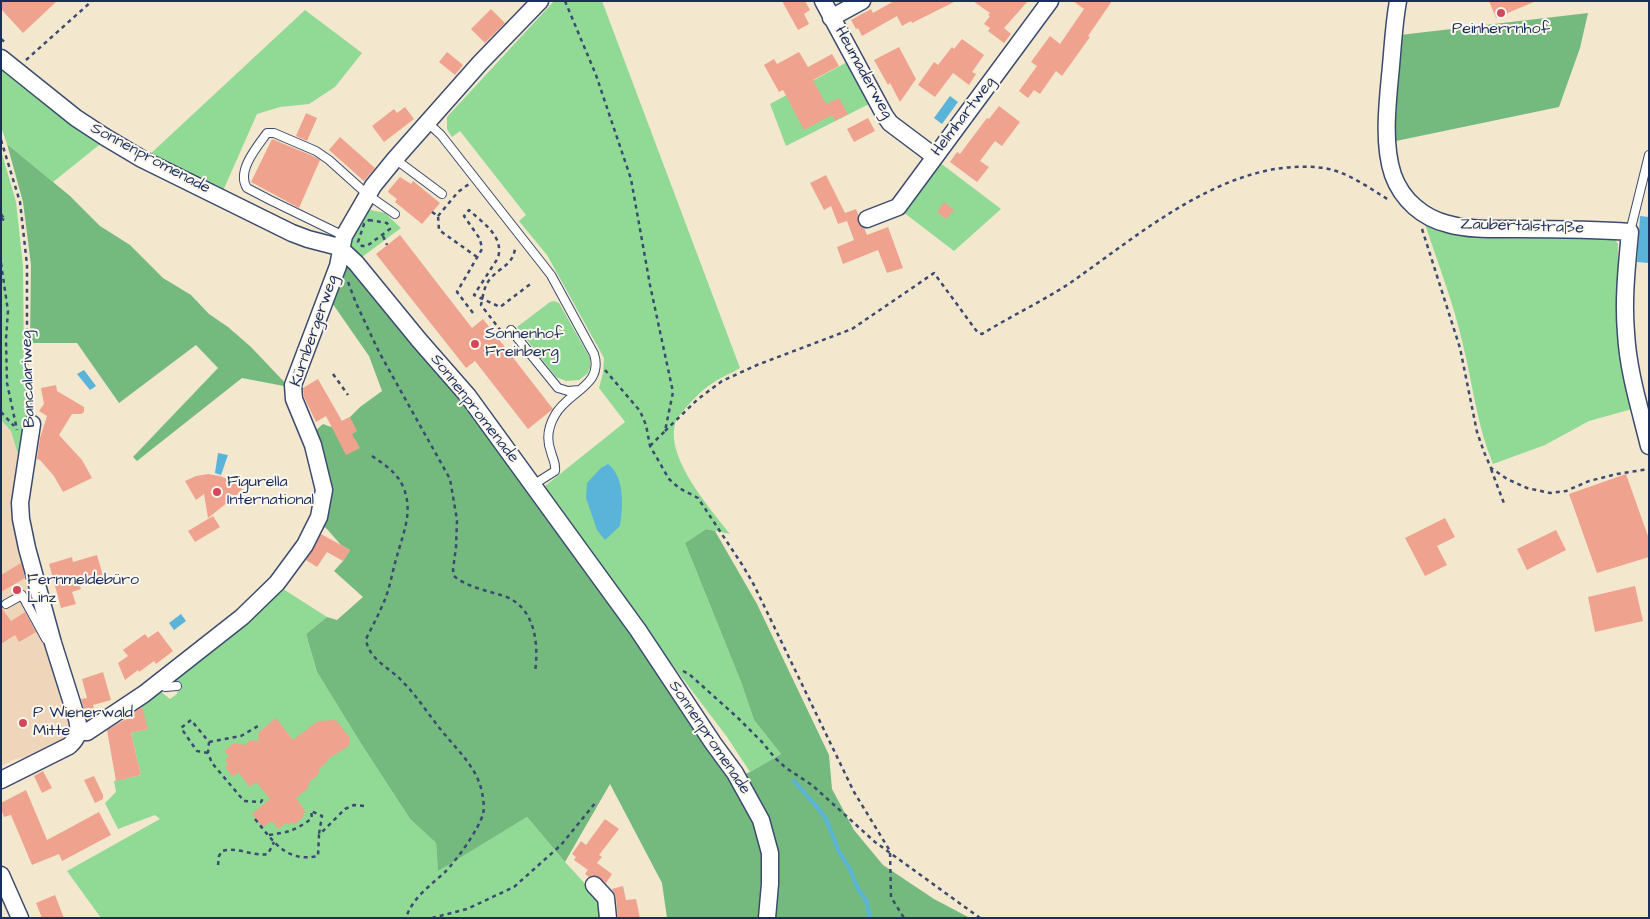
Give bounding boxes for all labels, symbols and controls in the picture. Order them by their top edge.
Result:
marker: Peinherrnhof [1495,7,1507,19]
place label: Peinherrnhof [1452,20,1550,40]
street label: Heumaderweg [830,23,896,123]
street label: Helmhartweg [928,73,1000,161]
street label: Sonnenpromenade [87,119,213,199]
street label: Zaubertalstraße [1460,215,1584,239]
street label: Kürnbergerweg [287,273,343,389]
place label: Sonnenhof Freinberg [485,325,563,363]
street label: Bancalariweg [18,330,40,428]
marker: Sonnenhof Freinberg [469,338,481,350]
street label: Sonnenpromenade [426,351,522,467]
place label: Figurella International [227,473,314,511]
marker: Figurella International [211,486,223,498]
place label: Fernmeldebüro Linz [27,571,139,609]
marker: Fernmeldebüro Linz [11,584,23,596]
street label: Sonnenpromenade [664,678,754,798]
place label: P Wienerwald Mitte [33,704,133,742]
marker: P Wienerwald Mitte [17,717,29,729]

